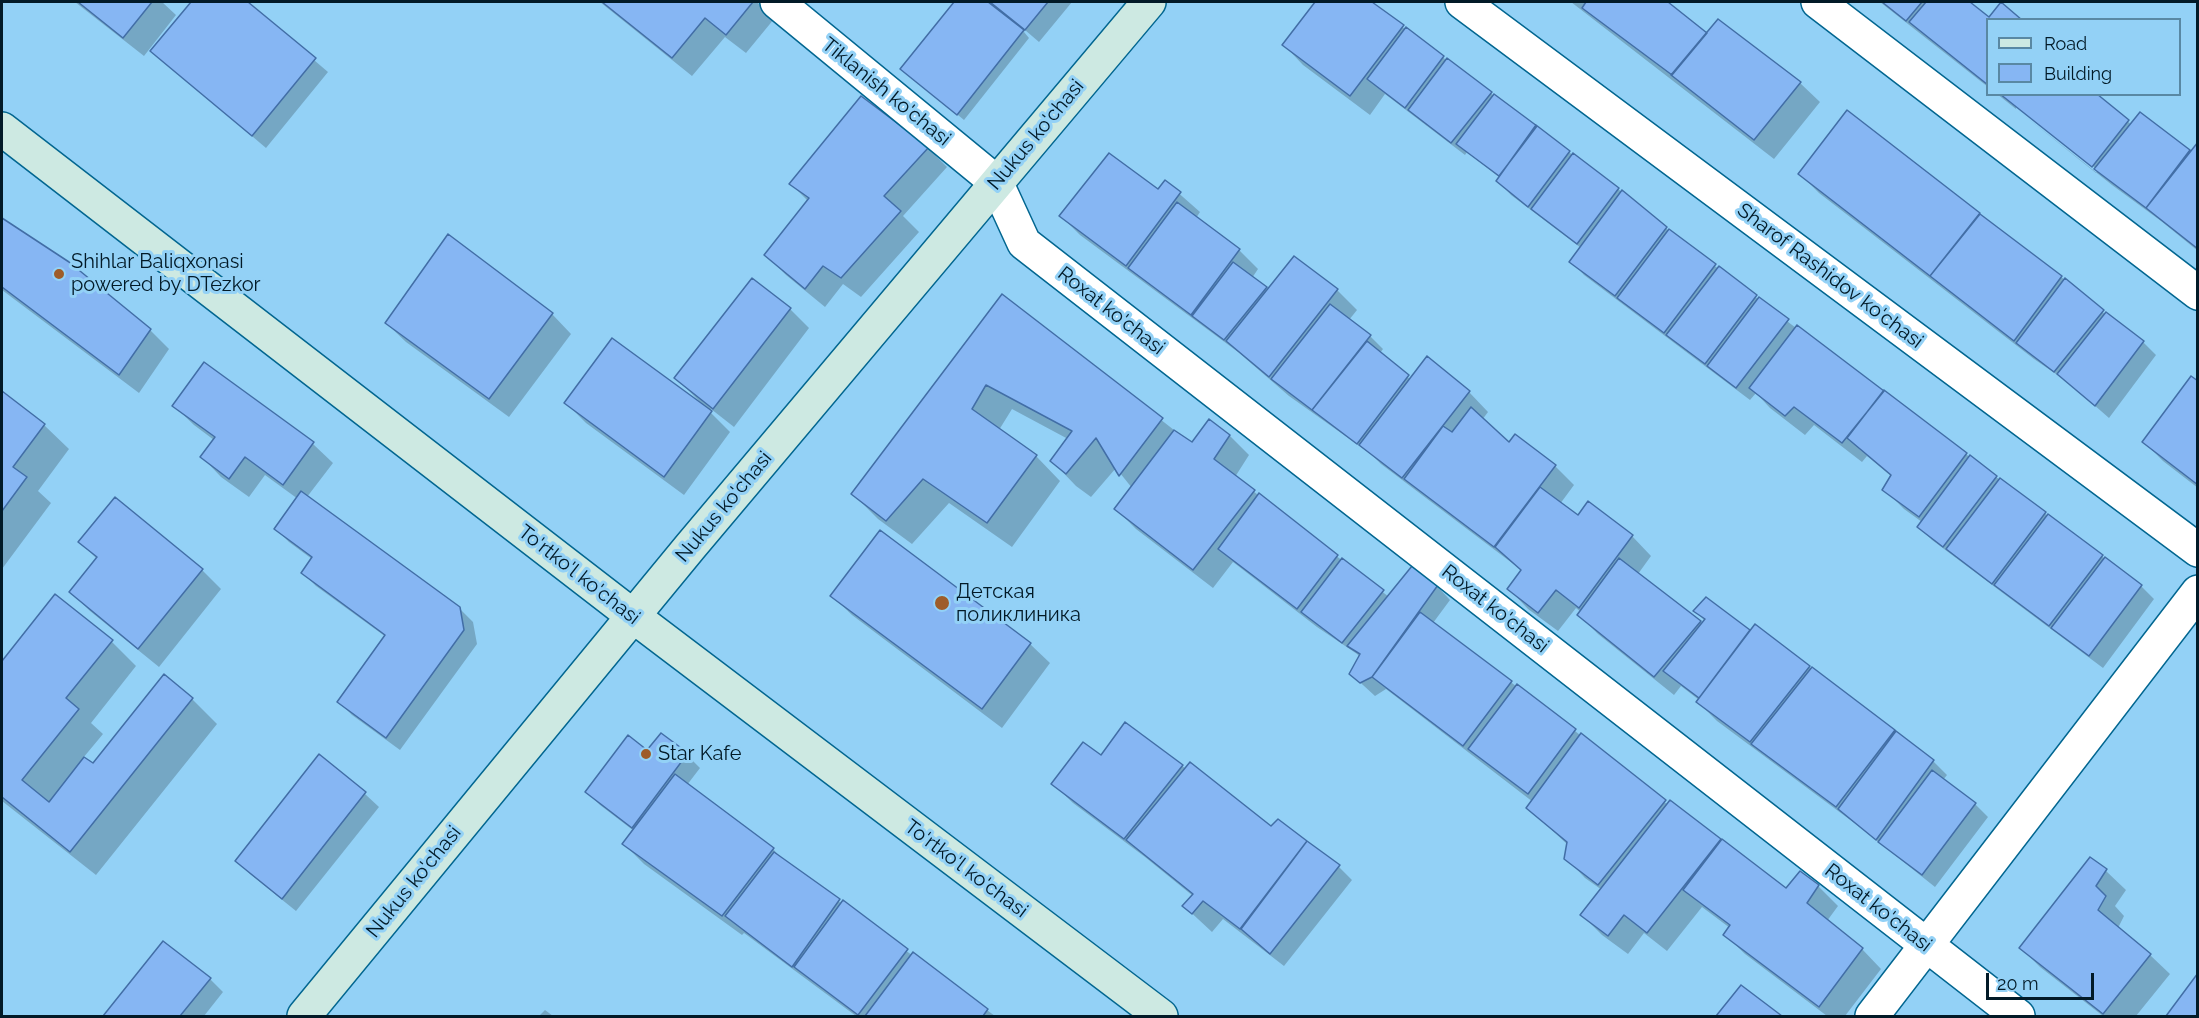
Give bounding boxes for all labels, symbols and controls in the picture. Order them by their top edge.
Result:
legend [1986,18,2181,96]
street label: Tiklanish ko'chasi [817,33,955,151]
text: Road [2044,33,2087,54]
text: Building [2044,63,2112,84]
street label: Nukus ko'chasi [983,75,1089,195]
street label: Sharof Rashidov ko'chasi [1732,198,1928,354]
place label: Shihlar Baliqxonasi powered by DTezkor [71,250,261,297]
street label: Roxat ko'chasi [1053,262,1169,360]
marker: Shihlar Baliqxonasi powered by DTezkor [52,267,66,281]
street label: Nukus ko'chasi [671,447,777,567]
street label: To'rtko'l ko'chasi [513,520,645,630]
street label: Roxat ko'chasi [1437,560,1553,658]
place label: Детская поликлиника [956,580,1081,627]
marker: Детская поликлиника [933,594,951,612]
place label: Star Kafe [658,742,741,766]
marker: Star Kafe [639,747,653,761]
street label: To'rtko'l ko'chasi [900,815,1032,923]
street label: Nukus ko'chasi [362,821,466,943]
street label: Roxat ko'chasi [1820,859,1936,957]
scale bar [1989,961,2097,999]
text: 20 m [1997,973,2039,994]

